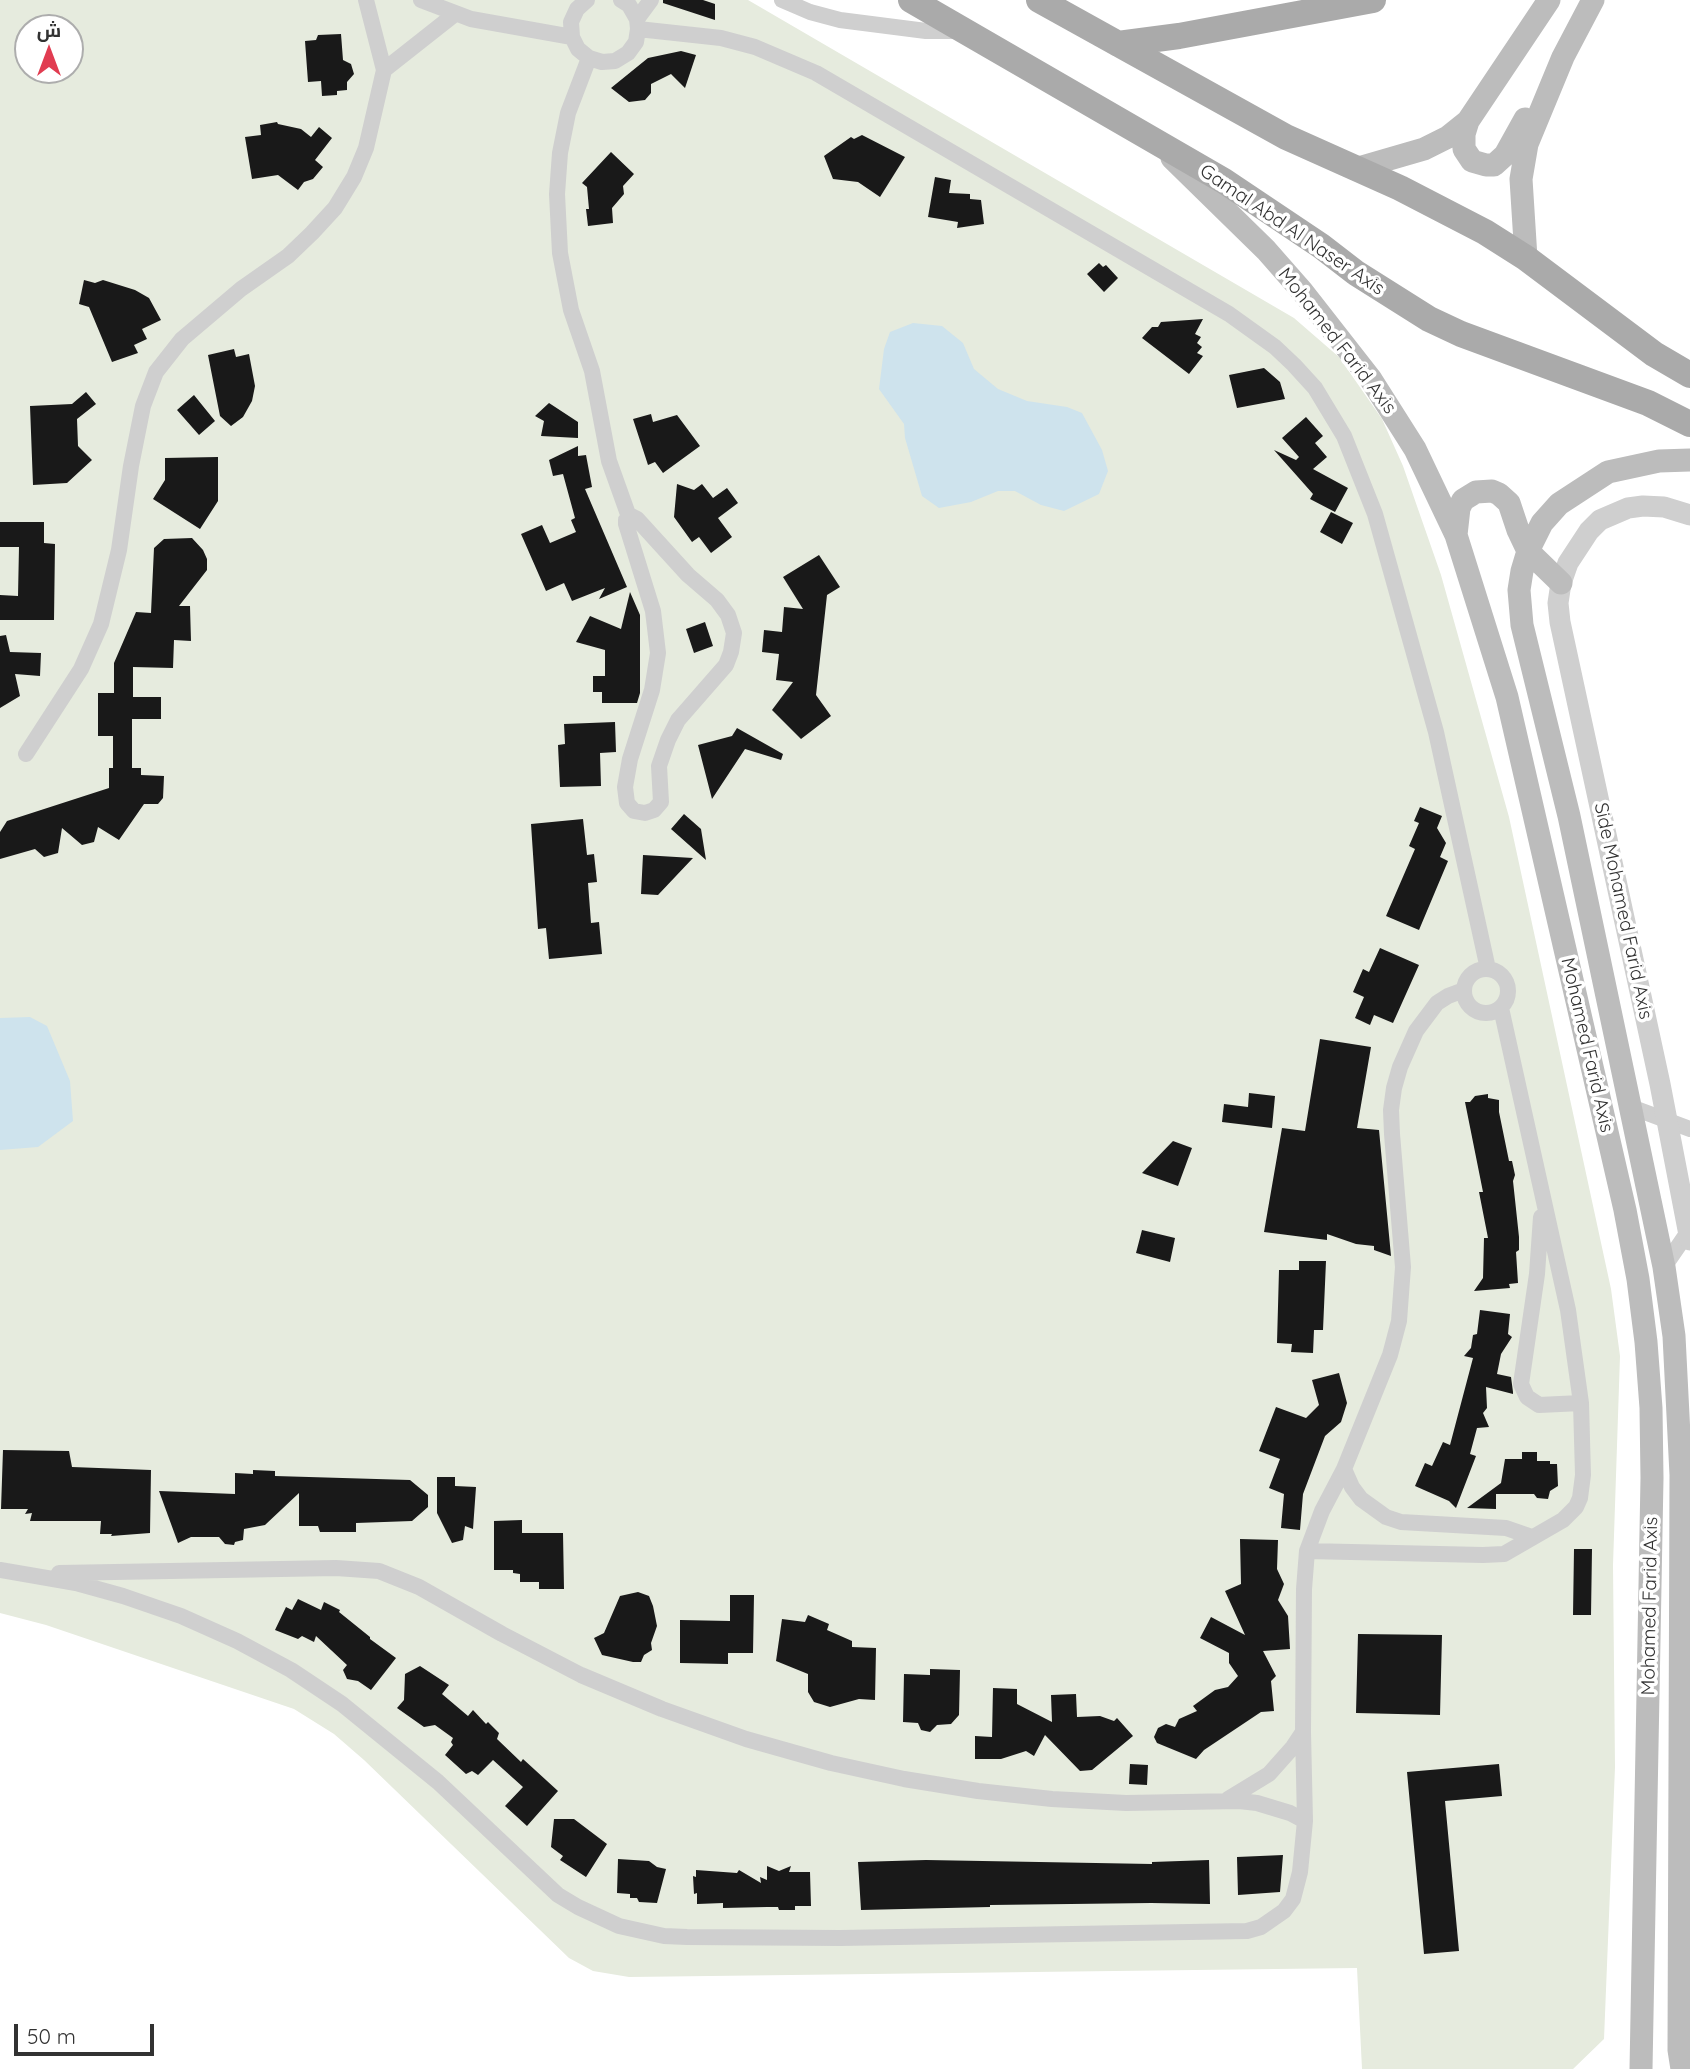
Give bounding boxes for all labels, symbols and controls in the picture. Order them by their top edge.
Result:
north arrow [14,14,84,84]
text: ش [37,18,61,42]
street label: Gamal Abd Al Naser Axis [1195,160,1389,300]
street label: Mohamed Farid Axis [1273,264,1401,418]
street label: Side Mohamed Farid Axis [1589,801,1657,1021]
street label: Mohamed Farid Axis [1556,955,1618,1135]
street label: Mohamed Farid Axis [1637,1516,1663,1696]
scale bar [18,2010,158,2054]
text: 50 m [27,2023,76,2049]

